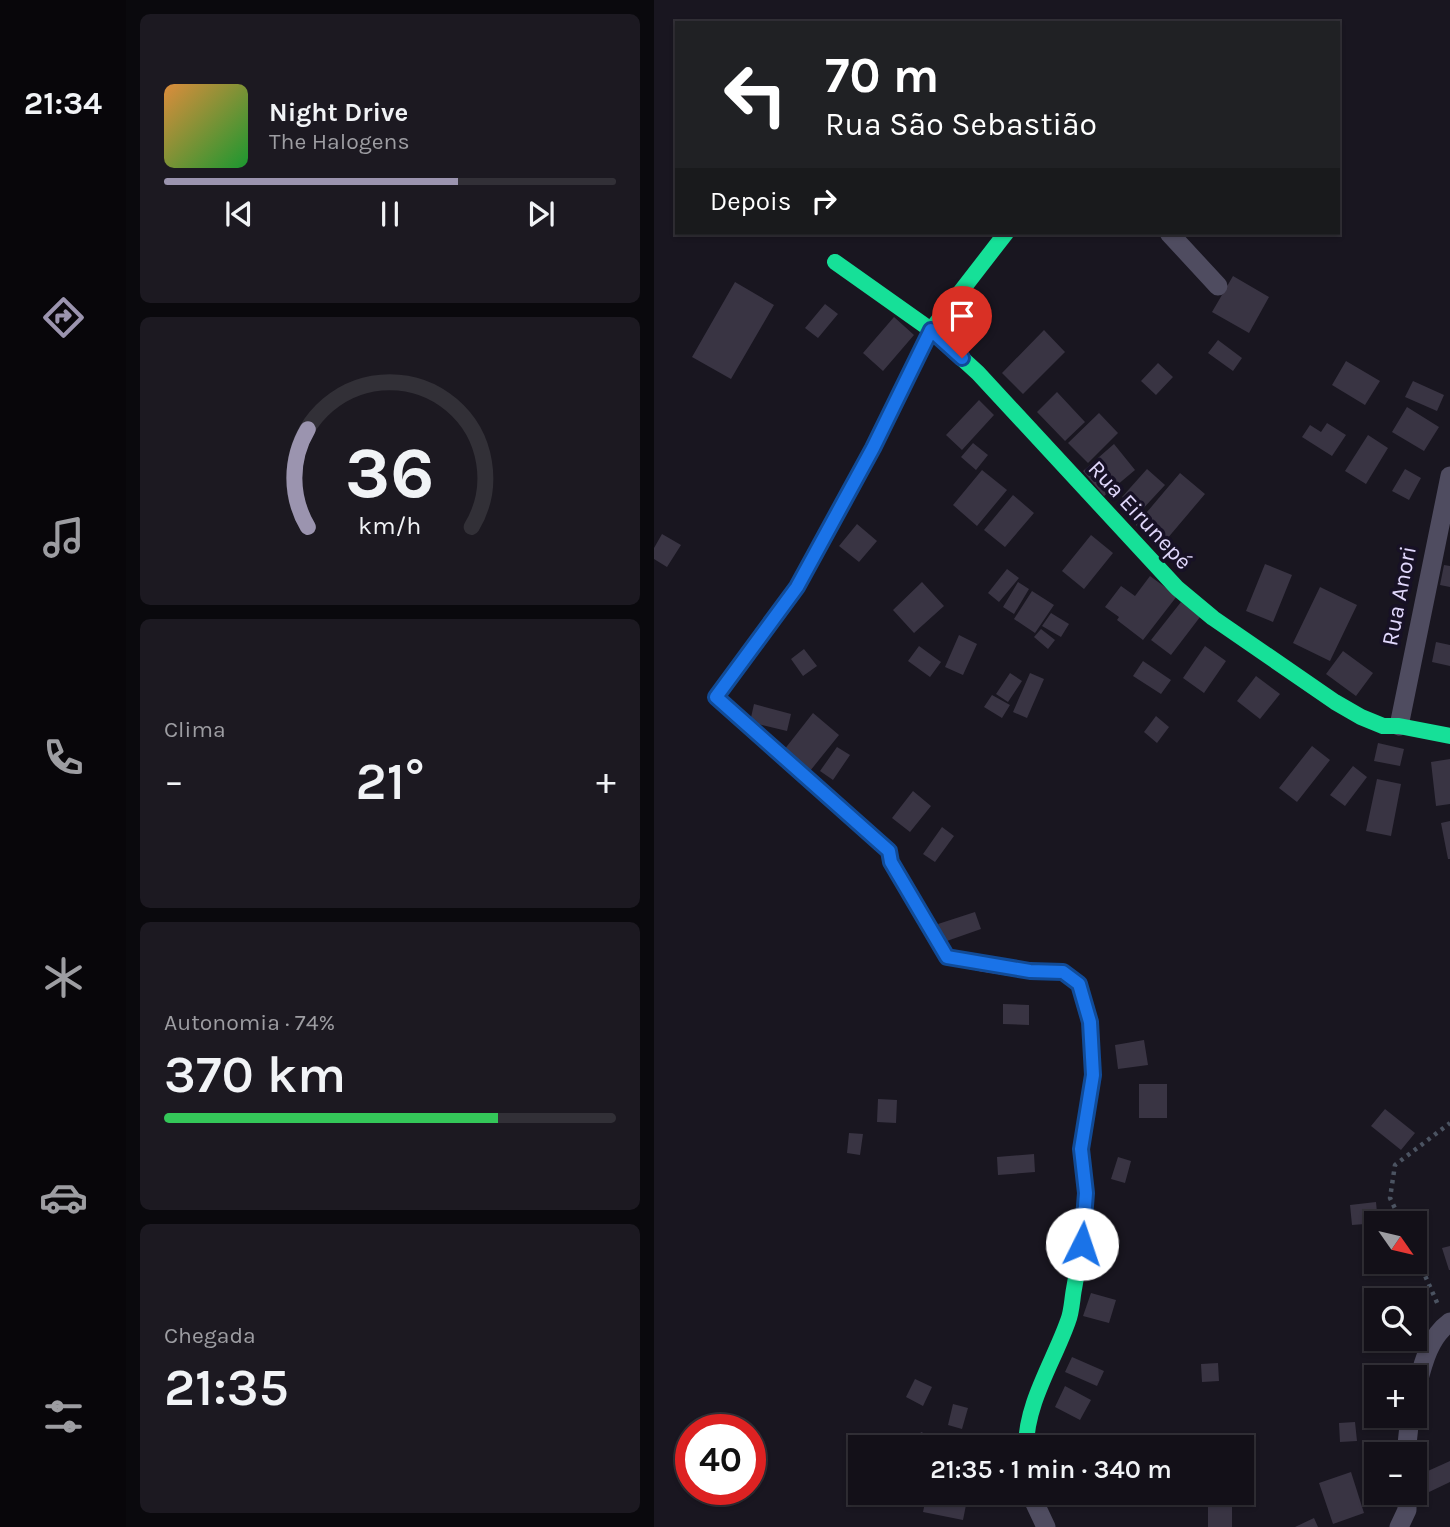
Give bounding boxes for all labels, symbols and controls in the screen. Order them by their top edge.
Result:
text: 70 m [825,47,939,104]
icon: left [710,49,801,140]
text: 21:34 [24,85,102,122]
text: Night Drive [269,97,408,128]
text: Rua São Sebastião [825,106,1097,143]
text: The Halogens [269,128,409,155]
icon: right [805,182,843,220]
text: Depois [710,186,791,217]
icon: previous [220,195,258,233]
icon: pause [371,195,409,233]
icon: next [522,195,560,233]
pin [932,286,992,358]
icon: directions [39,293,88,342]
icon: arrive [943,297,981,335]
text: 36 [345,430,435,515]
street label: Rua Eirunepé [1083,455,1197,575]
text: km/h [358,511,422,540]
icon: music [39,513,88,562]
street label: Rua Anori [1376,544,1422,648]
text: Clima [164,716,226,743]
icon: phone [39,733,88,782]
text: 21° [356,751,424,812]
text: − [164,759,184,804]
text: + [596,759,616,804]
icon: climate [39,953,88,1002]
text: Autonomia · 74% [164,1009,335,1036]
text: 370 km [164,1044,346,1105]
icon: car [39,1173,88,1222]
position arrow [1045,1207,1119,1281]
north arrow [1364,1211,1428,1274]
map controls [1364,1211,1427,1505]
button: search [1364,1288,1427,1351]
text: Chegada [164,1322,256,1349]
text: 21:35 [164,1357,289,1418]
button: + [1364,1365,1427,1428]
icon: filters [39,1392,88,1441]
speed limit sign: 40 [675,1414,766,1505]
button: − [1364,1442,1427,1505]
text: 21:35 · 1 min · 340 m [930,1454,1172,1485]

